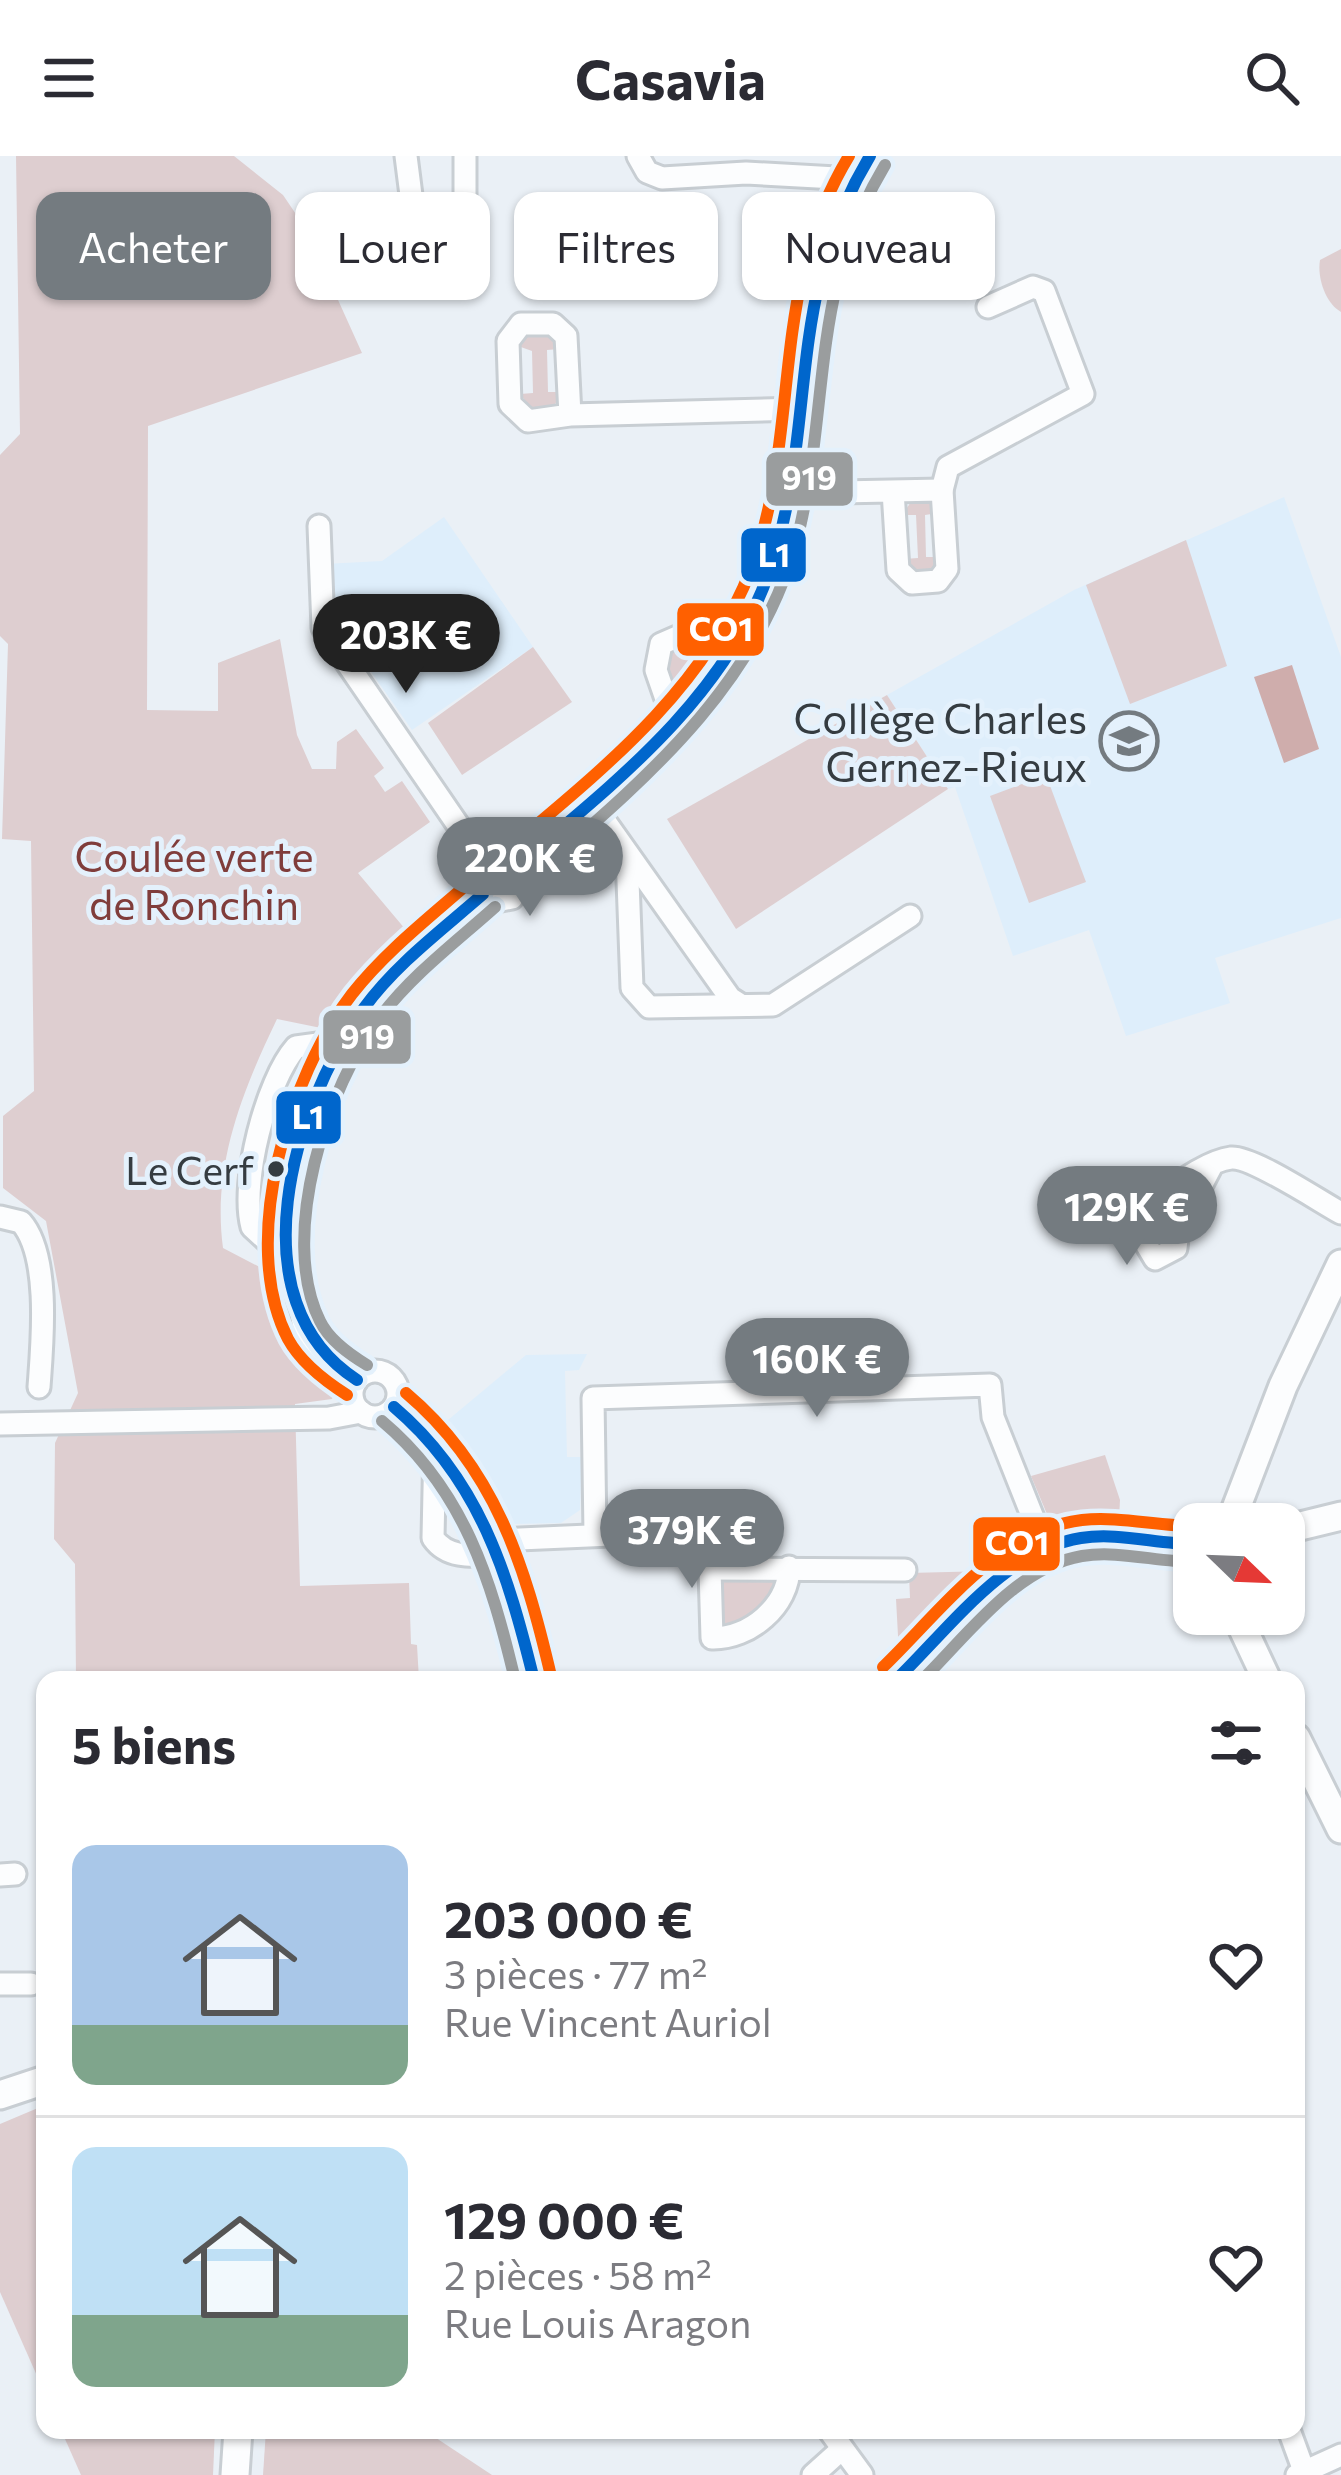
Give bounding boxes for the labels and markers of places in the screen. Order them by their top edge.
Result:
pin: 203K € [308,594,504,696]
place label: Collège Charles Gernez-Rieux [794,691,1087,791]
school or university icon: Collège Charles Gernez-Rieux [1098,710,1160,772]
pin: 220K € [432,817,628,919]
place label: Le Cerf [125,1145,255,1193]
marker: Le Cerf [265,1158,287,1180]
pin: 129K € [1029,1166,1225,1268]
pin: 160K € [719,1318,915,1420]
pin: 379K € [594,1489,790,1591]

